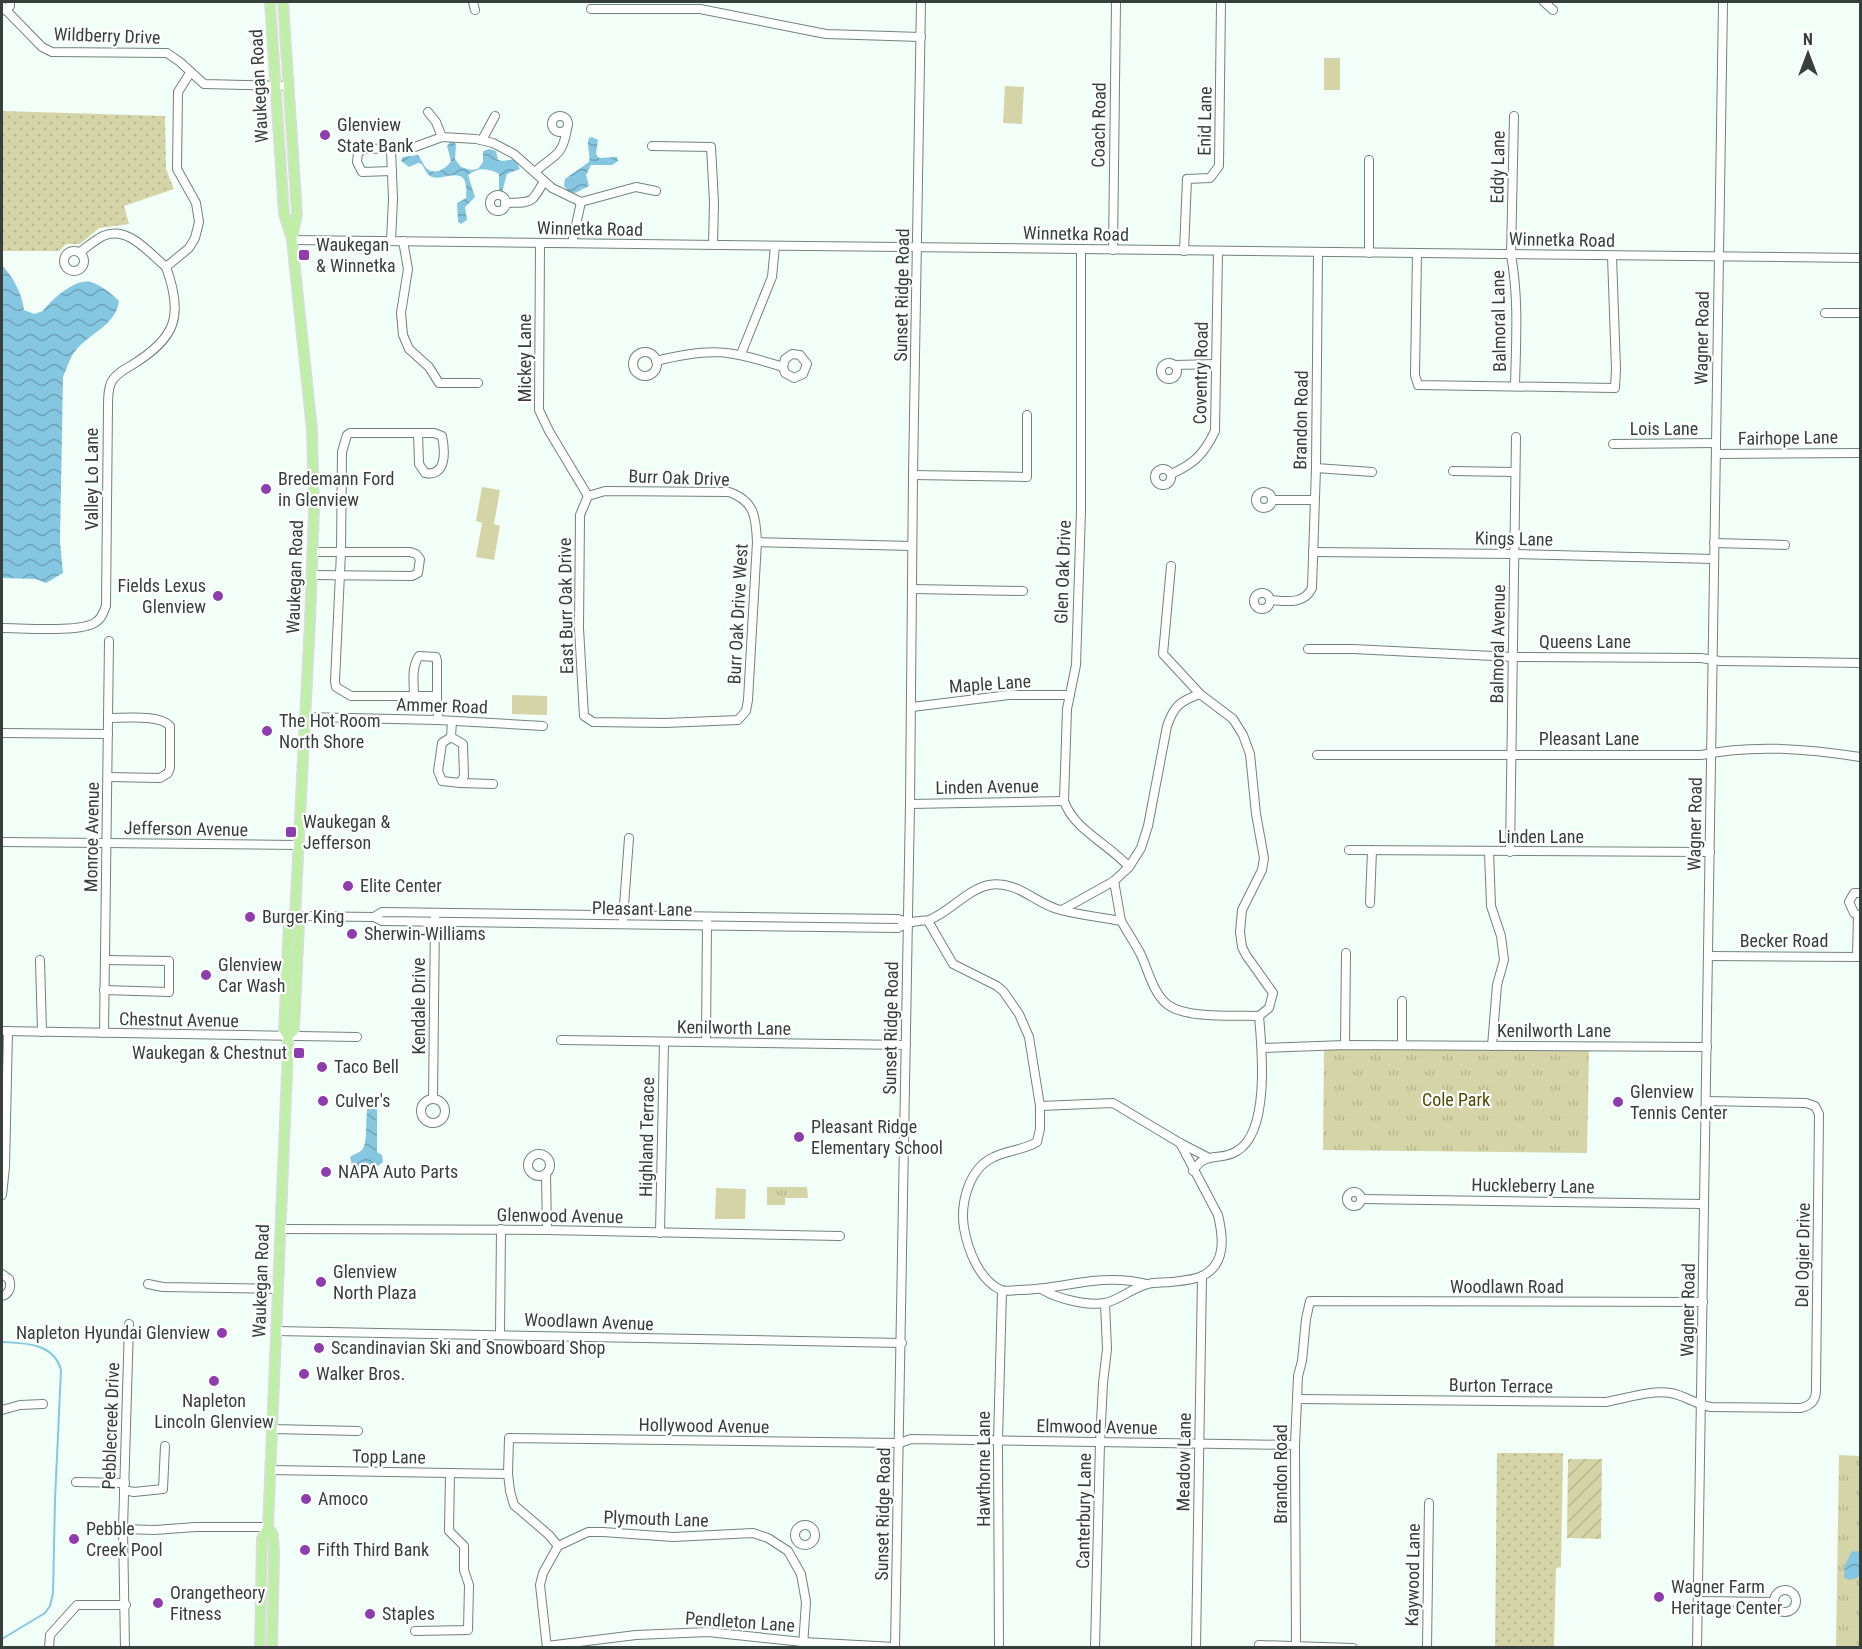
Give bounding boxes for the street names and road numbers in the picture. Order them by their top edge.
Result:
street label: Wildberry Drive [53,23,161,48]
street label: Waukegan Road [245,29,272,143]
street label: Coach Road [1087,82,1110,168]
street label: Enid Lane [1193,86,1216,156]
street label: Eddy Lane [1486,131,1509,203]
street label: Winnetka Road [537,217,643,240]
street label: Winnetka Road [1023,222,1129,245]
street label: Sunset Ridge Road [890,228,913,362]
street label: Winnetka Road [1509,228,1615,251]
street label: Balmoral Lane [1487,270,1510,372]
street label: Wagner Road [1690,291,1713,385]
street label: Mickey Lane [514,314,535,402]
street label: Coventry Road [1189,322,1212,424]
street label: Brandon Road [1289,370,1312,470]
street label: Lois Lane [1630,418,1698,439]
street label: Fairhope Lane [1738,426,1838,449]
street label: Valley Lo Lane [81,428,102,530]
street label: Burr Oak Drive [628,465,730,490]
street label: Waukegan Road [282,520,307,634]
street label: Glen Oak Drive [1050,520,1075,624]
street label: Kings Lane [1475,527,1553,550]
street label: East Burr Oak Drive [554,538,577,674]
street label: Burr Oak Drive West [723,543,752,685]
street label: Balmoral Avenue [1486,584,1509,704]
street label: Queens Lane [1539,631,1631,652]
street label: Maple Lane [948,670,1032,697]
street label: Ammer Road [396,693,488,718]
street label: Pleasant Lane [1539,728,1639,749]
street label: Linden Avenue [935,775,1039,798]
street label: Wagner Road [1683,777,1706,871]
street label: Monroe Avenue [80,782,103,892]
street label: Jefferson Avenue [124,817,248,840]
street label: Linden Lane [1498,826,1584,847]
street label: Pleasant Lane [592,897,692,920]
street label: Becker Road [1740,930,1828,951]
street label: Kendale Drive [408,958,429,1054]
street label: Sunset Ridge Road [879,961,902,1095]
street label: Chestnut Avenue [119,1008,239,1031]
street label: Kenilworth Lane [677,1016,791,1039]
street label: Kenilworth Lane [1497,1020,1611,1041]
street label: Highland Terrace [635,1077,658,1197]
street label: Huckleberry Lane [1471,1174,1595,1197]
street label: Del Ogier Drive [1791,1202,1814,1308]
street label: Glenwood Avenue [497,1204,623,1227]
street label: Waukegan Road [248,1224,273,1338]
street label: Wagner Road [1676,1263,1699,1357]
street label: Woodlawn Road [1450,1276,1564,1297]
street label: Woodlawn Avenue [524,1309,654,1334]
street label: Pebblecreek Drive [98,1362,123,1490]
street label: Burton Terrace [1449,1374,1553,1397]
street label: Hawthorne Lane [973,1411,994,1527]
street label: Meadow Lane [1172,1412,1195,1512]
street label: Hollywood Avenue [639,1414,769,1437]
street label: Elmwood Avenue [1036,1415,1158,1438]
street label: Brandon Road [1270,1424,1291,1524]
street label: Topp Lane [352,1445,426,1468]
street label: Sunset Ridge Road [871,1447,894,1581]
street label: Canterbury Lane [1072,1453,1095,1569]
street label: Plymouth Lane [603,1506,709,1531]
street label: Kaywood Lane [1401,1523,1424,1627]
street label: Pendleton Lane [684,1607,796,1636]

